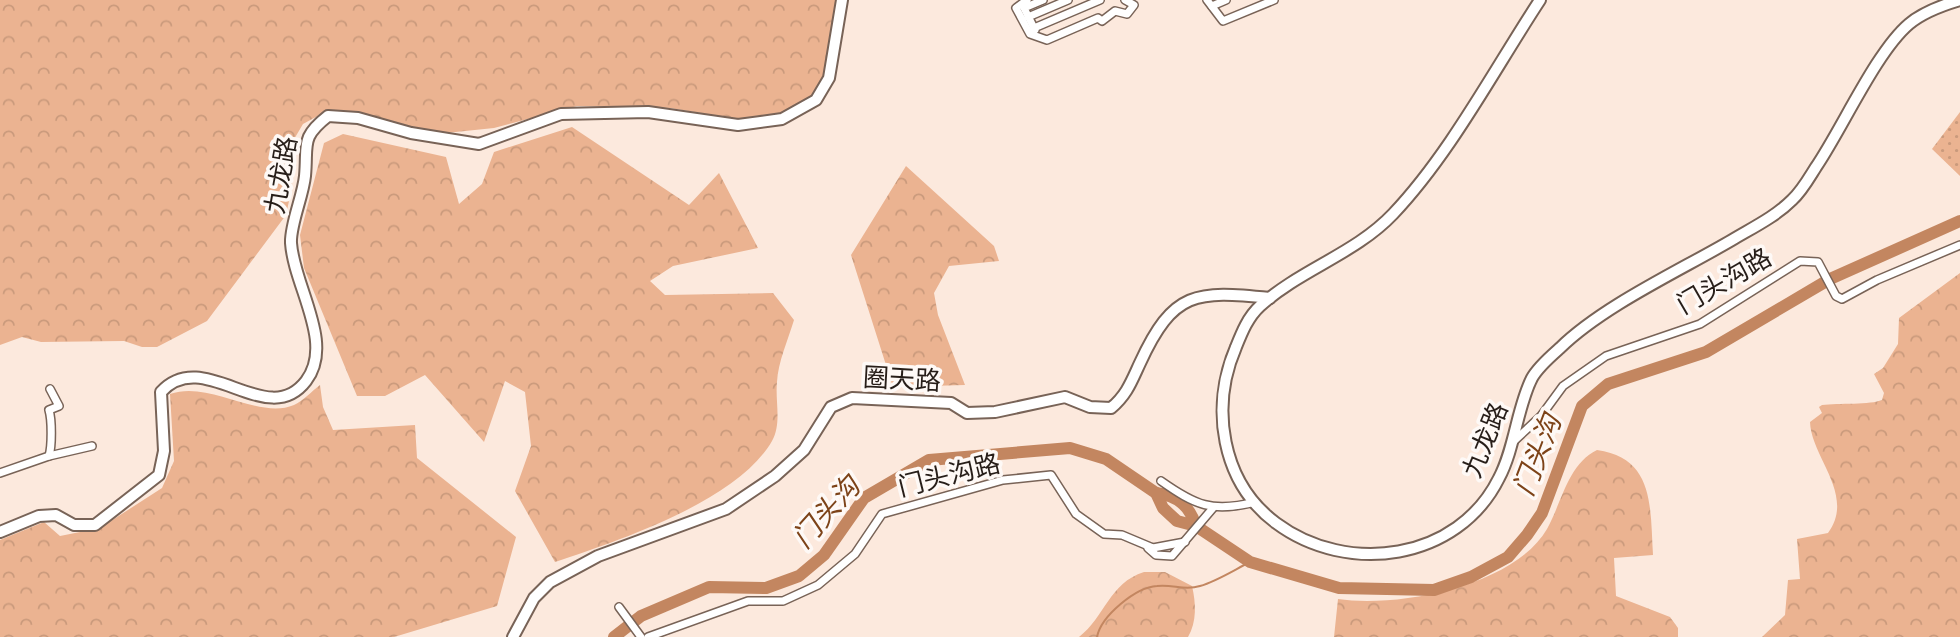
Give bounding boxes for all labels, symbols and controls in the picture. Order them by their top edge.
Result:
street label: 九龙路 [259,134,305,216]
street label: 门头沟路 [1671,242,1778,322]
street label: 圈天路 [862,362,942,398]
street label: 九龙路 [1456,398,1515,483]
water label: 门头沟 [1507,407,1570,501]
street label: 门头沟路 [895,448,1004,504]
water label: 门头沟 [786,468,869,555]

